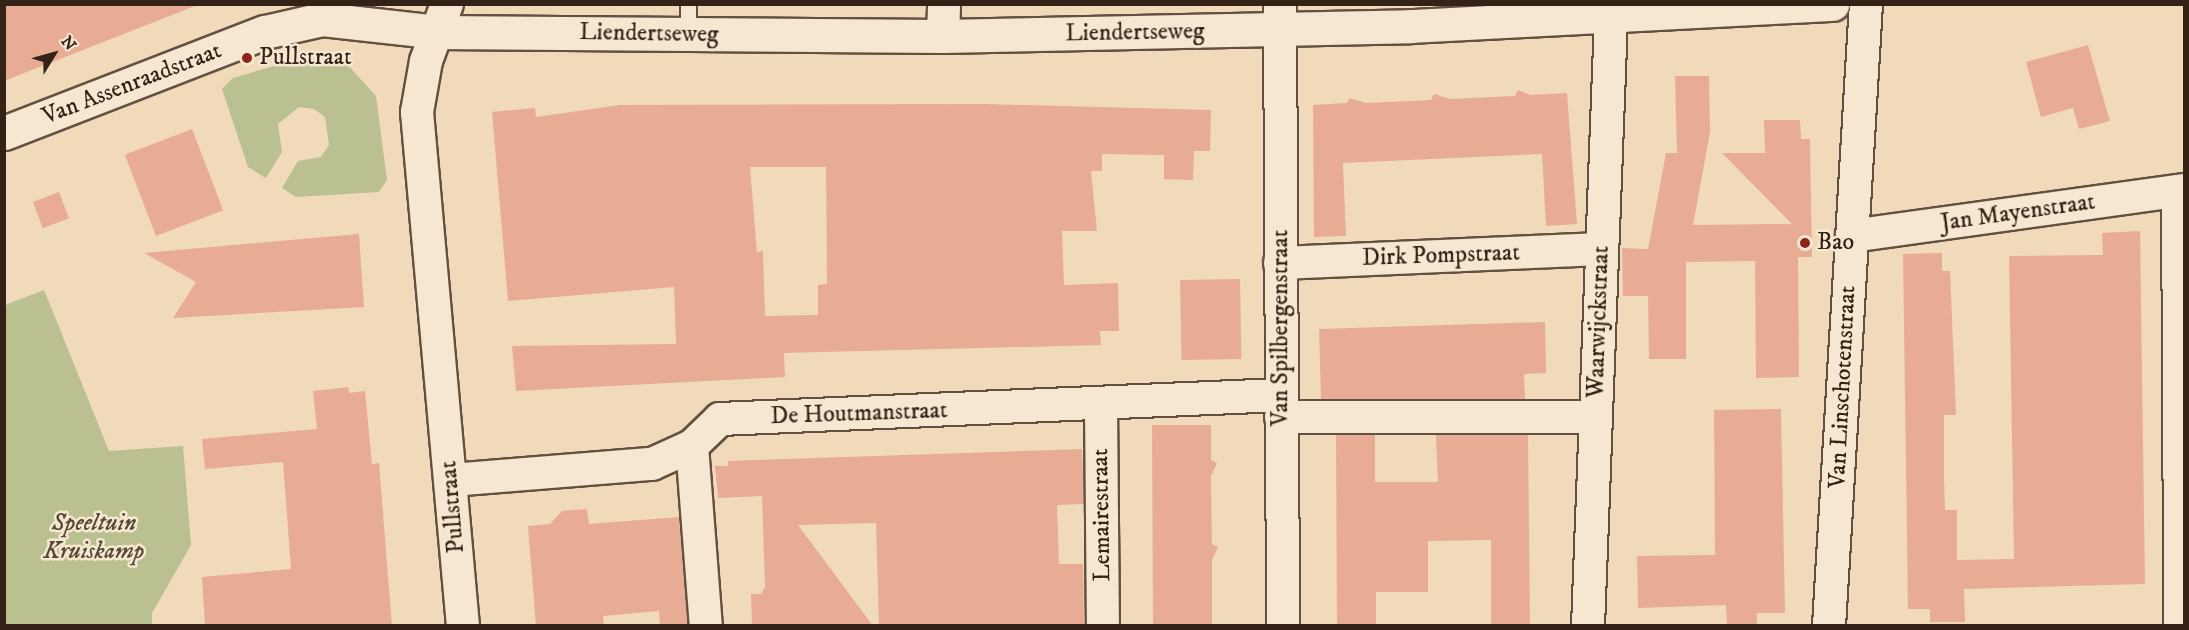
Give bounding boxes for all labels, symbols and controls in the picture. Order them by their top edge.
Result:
street label: Liendertseweg [1065,17,1205,49]
street label: Liendertseweg [579,18,719,50]
north arrow [24,24,84,84]
text: N [56,32,80,54]
street label: Van Assenraadstraat [38,37,226,131]
place label: Pullstraat [259,44,352,72]
marker: Pullstraat [240,51,254,65]
street label: Jan Mayenstraat [1939,188,2097,238]
place label: Bao [1817,229,1854,257]
street label: Van Spilbergenstraat [1267,230,1295,426]
marker: Bao [1798,236,1812,250]
street label: Dirk Pompstraat [1362,239,1520,273]
street label: Waarwijckstraat [1582,245,1616,399]
street label: Van Linschotenstraat [1823,285,1863,489]
street label: De Houtmanstraat [770,397,948,431]
street label: Lemairestraat [1086,448,1118,582]
street label: Pullstraat [435,460,471,554]
park label: Speeltuin Kruiskamp [44,510,144,566]

